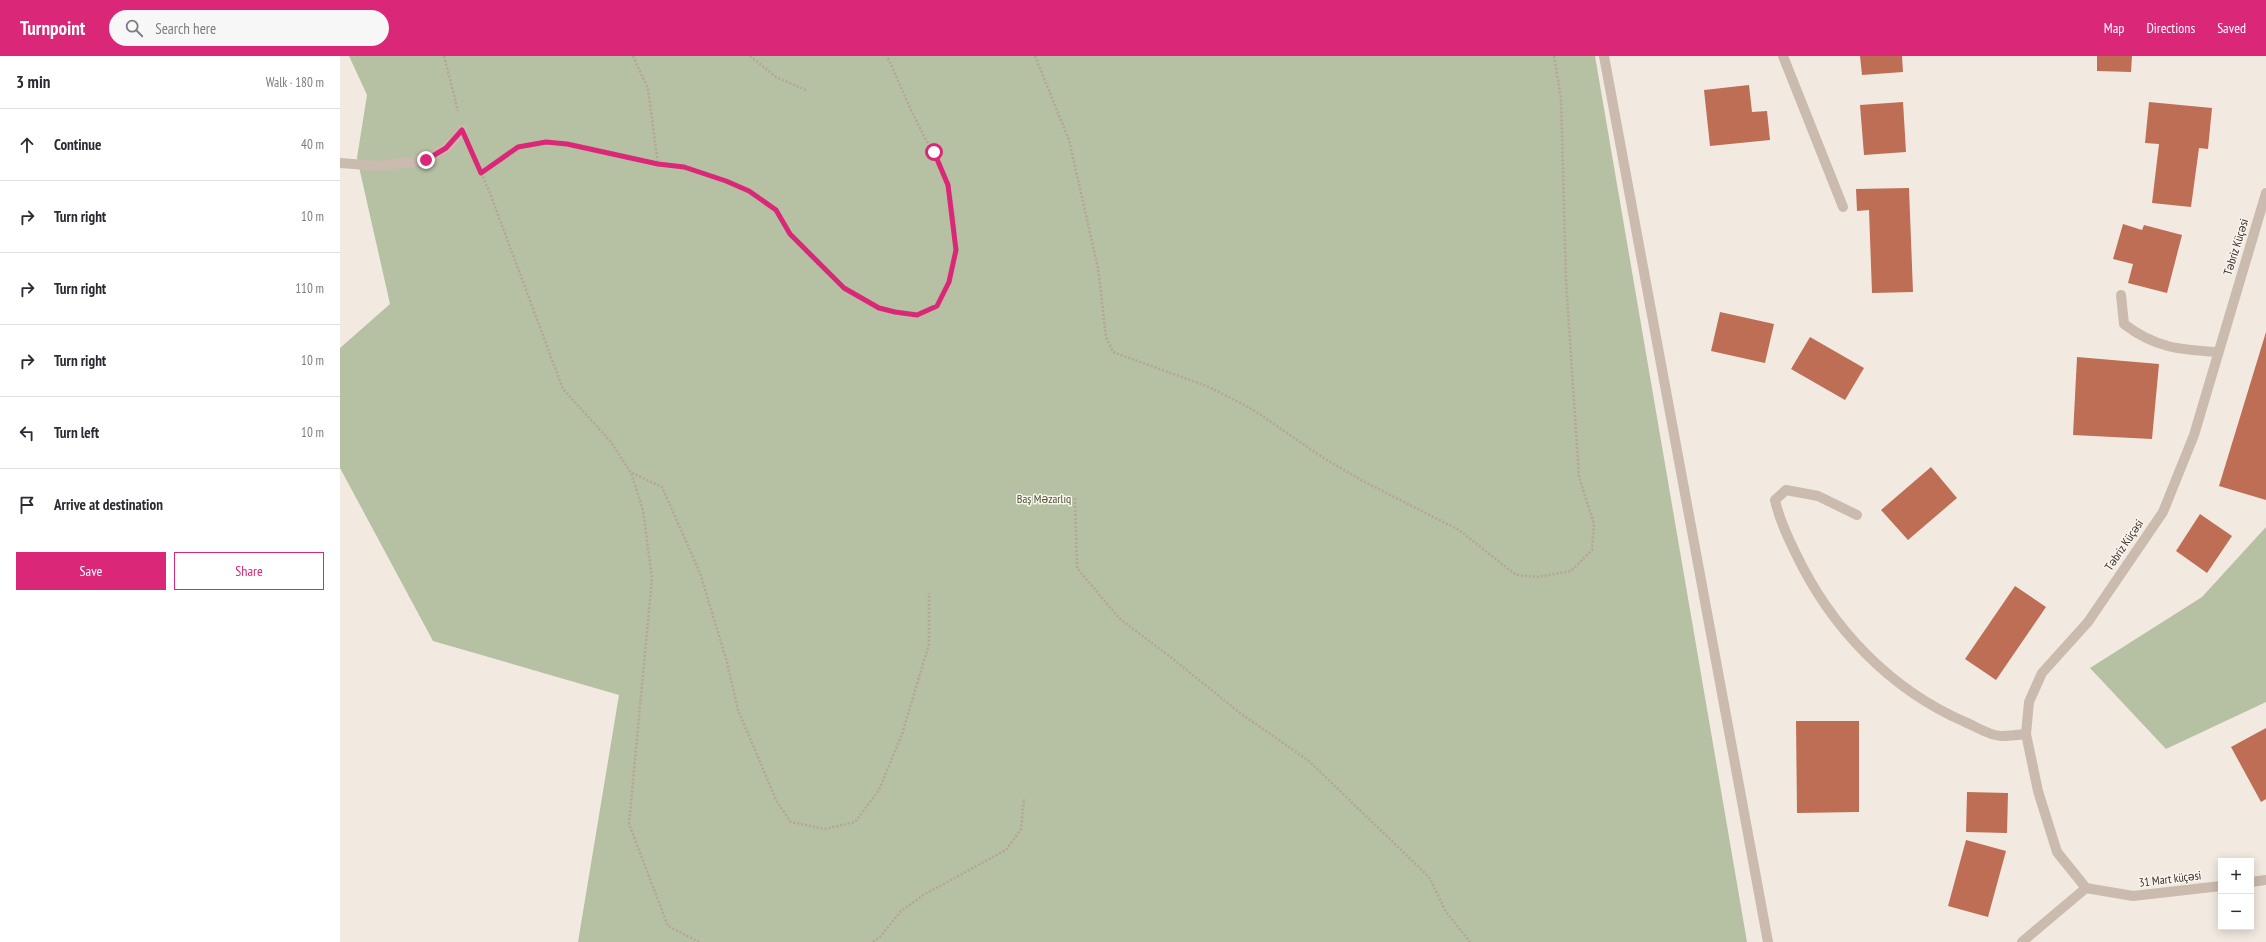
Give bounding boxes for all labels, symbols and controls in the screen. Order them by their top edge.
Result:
search box [109,10,389,46]
text: Turnpoint [20,16,85,40]
icon: search [123,17,145,39]
text: Search here [155,19,216,38]
text: Map [2104,19,2124,37]
text: Directions [2146,19,2195,37]
text: Saved [2217,19,2246,37]
text: 3 min [16,71,50,93]
text: Walk · 180 m [266,74,324,91]
icon: ahead [16,134,38,156]
text: Continue [54,135,101,154]
text: 40 m [301,136,324,153]
route start [925,143,943,161]
route end [417,151,435,169]
icon: right [16,206,38,228]
text: Turn right [54,207,106,226]
text: 10 m [301,208,324,225]
street label: Təbriz Küçəsi [2220,217,2251,277]
icon: right [16,278,38,300]
text: Turn right [54,279,106,298]
text: 110 m [295,280,324,297]
icon: right [16,350,38,372]
text: Turn right [54,351,106,370]
text: 10 m [301,352,324,369]
icon: left [16,422,38,444]
text: Turn left [54,423,99,442]
text: 10 m [301,424,324,441]
park label: Baş Məzarlıq [1017,491,1071,506]
icon: arrive [16,494,38,516]
text: Arrive at destination [54,495,163,514]
street label: Təbriz Küçəsi [2101,516,2146,573]
button: Save [16,552,166,590]
button: Share [174,552,324,590]
map controls [2218,858,2254,930]
button: + [2218,858,2254,894]
street label: 31 Mart küçəsi [2138,867,2202,890]
button: − [2218,894,2254,930]

